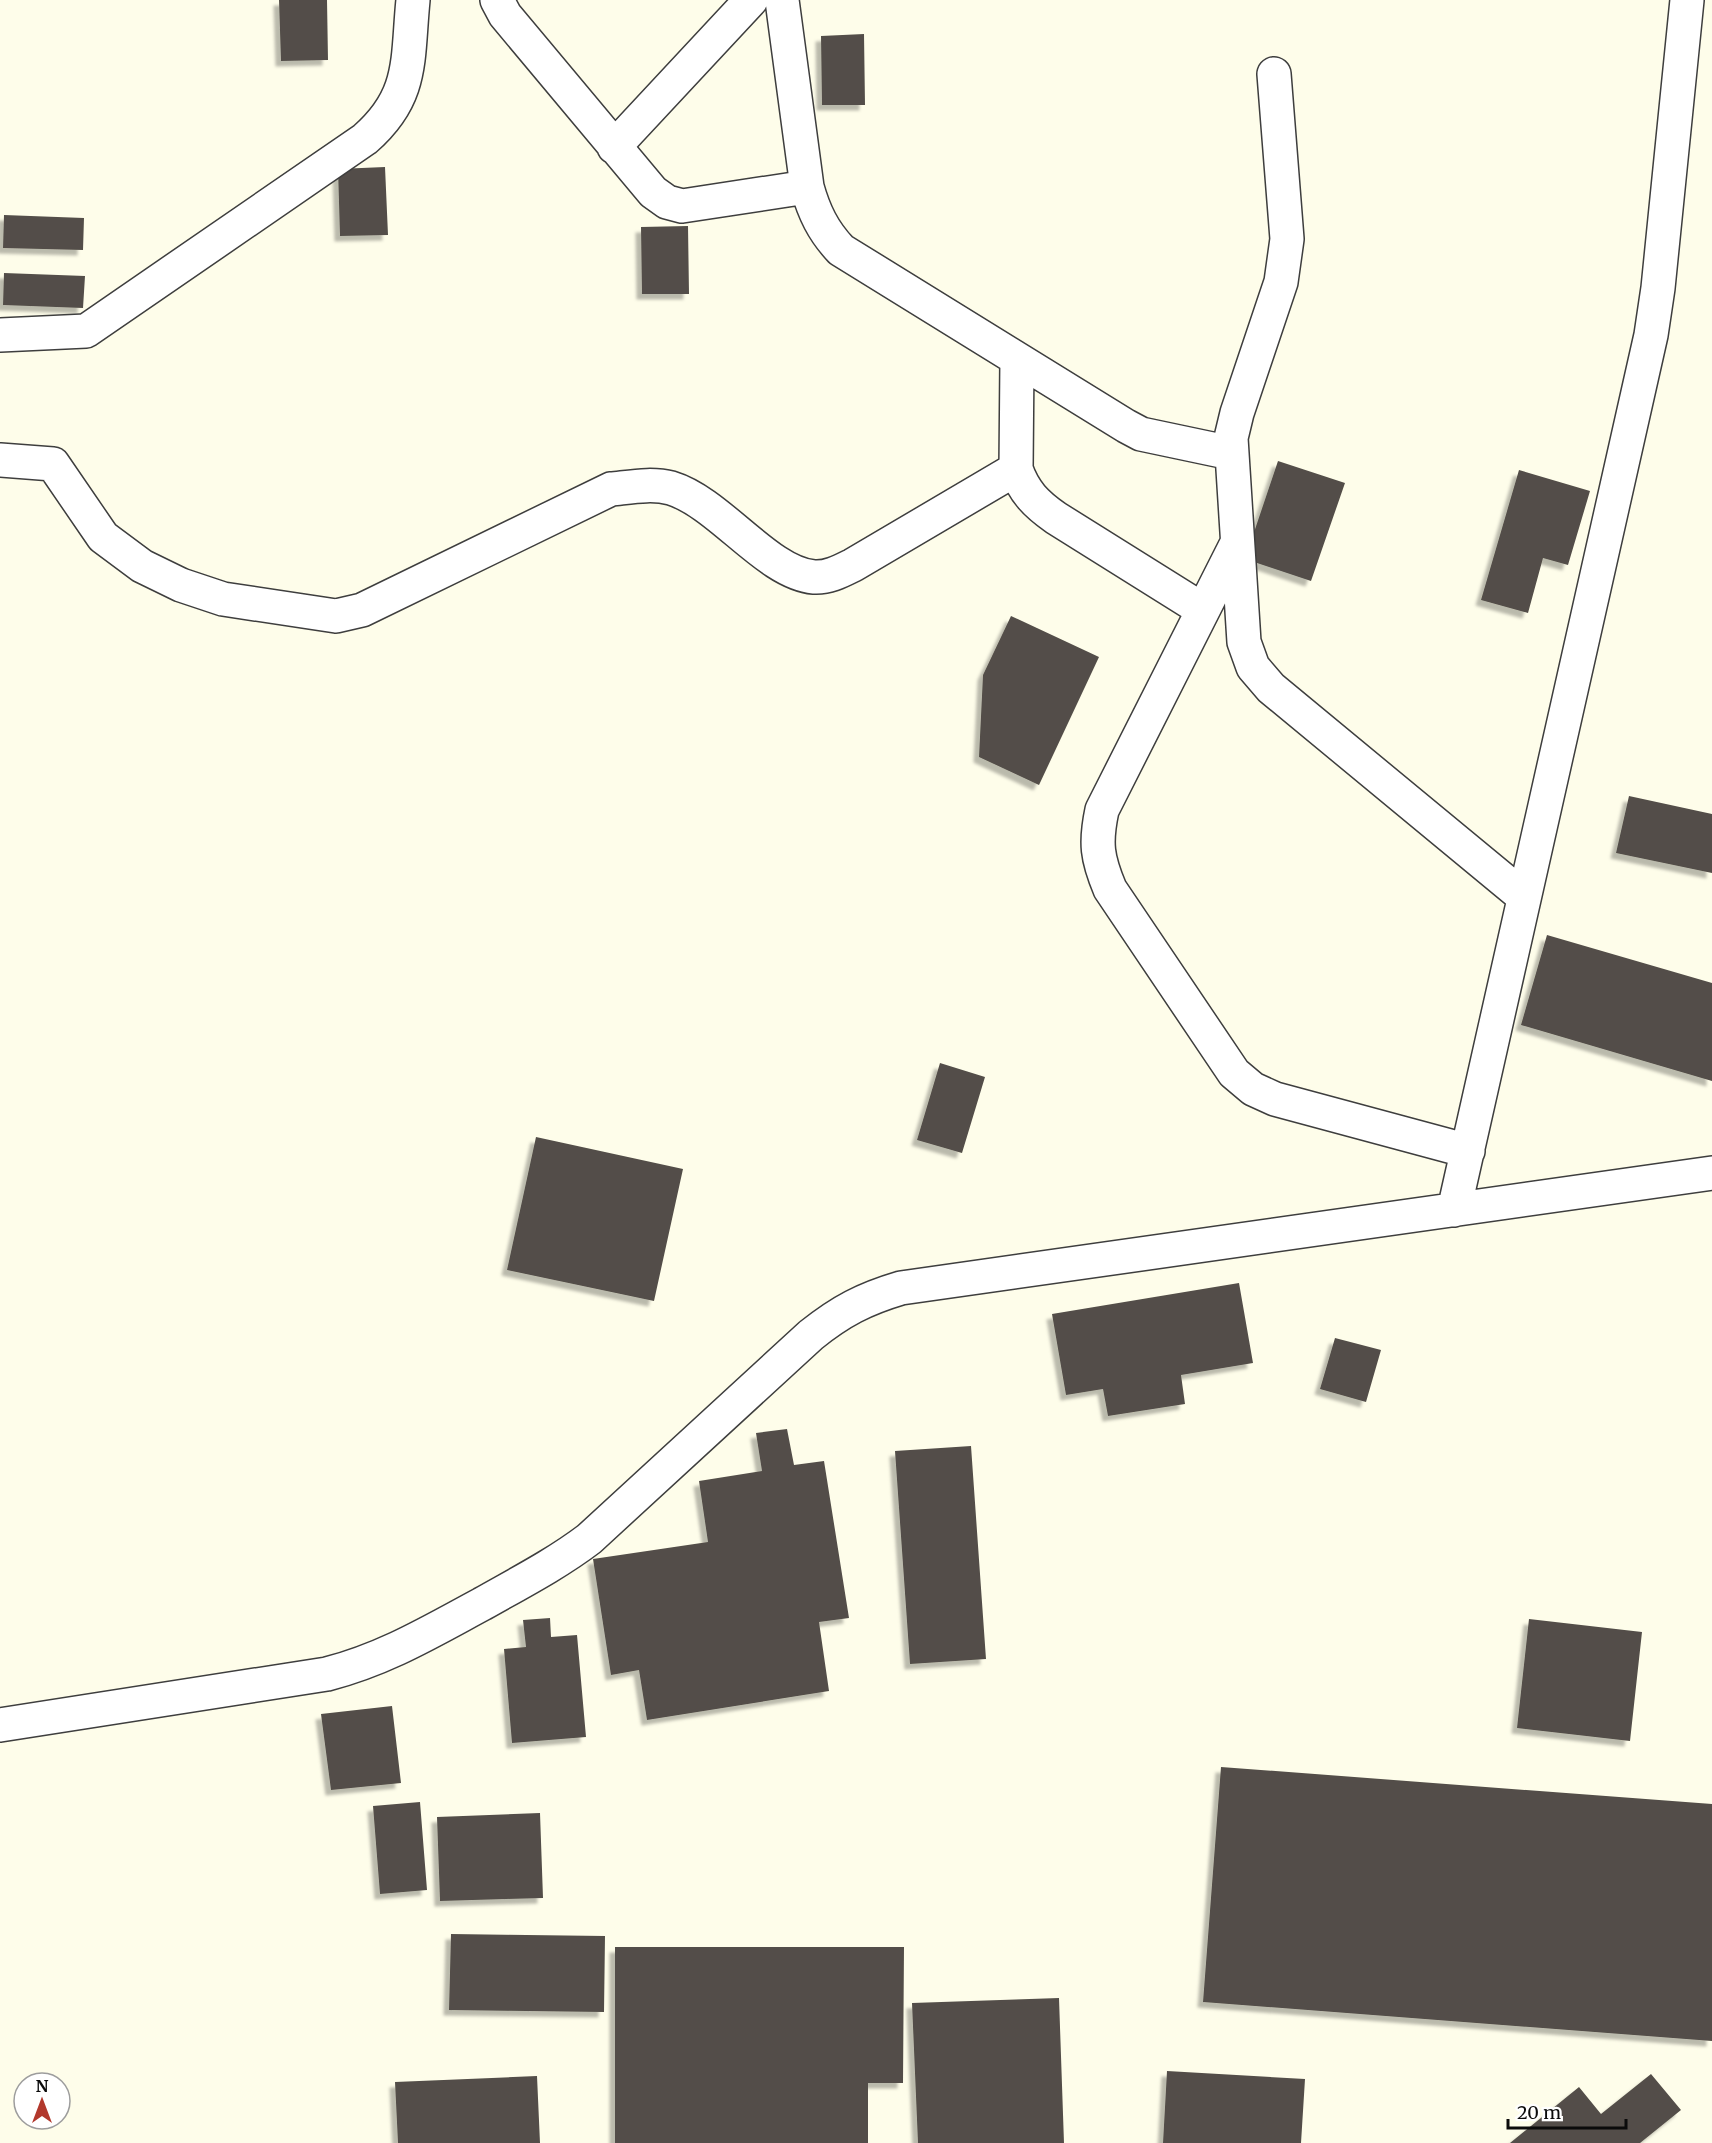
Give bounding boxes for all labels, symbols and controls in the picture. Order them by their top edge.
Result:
north arrow [12,2071,72,2131]
text: N [36,2076,49,2096]
scale bar [1508,2092,1626,2130]
text: 20 m [1517,2101,1561,2124]

